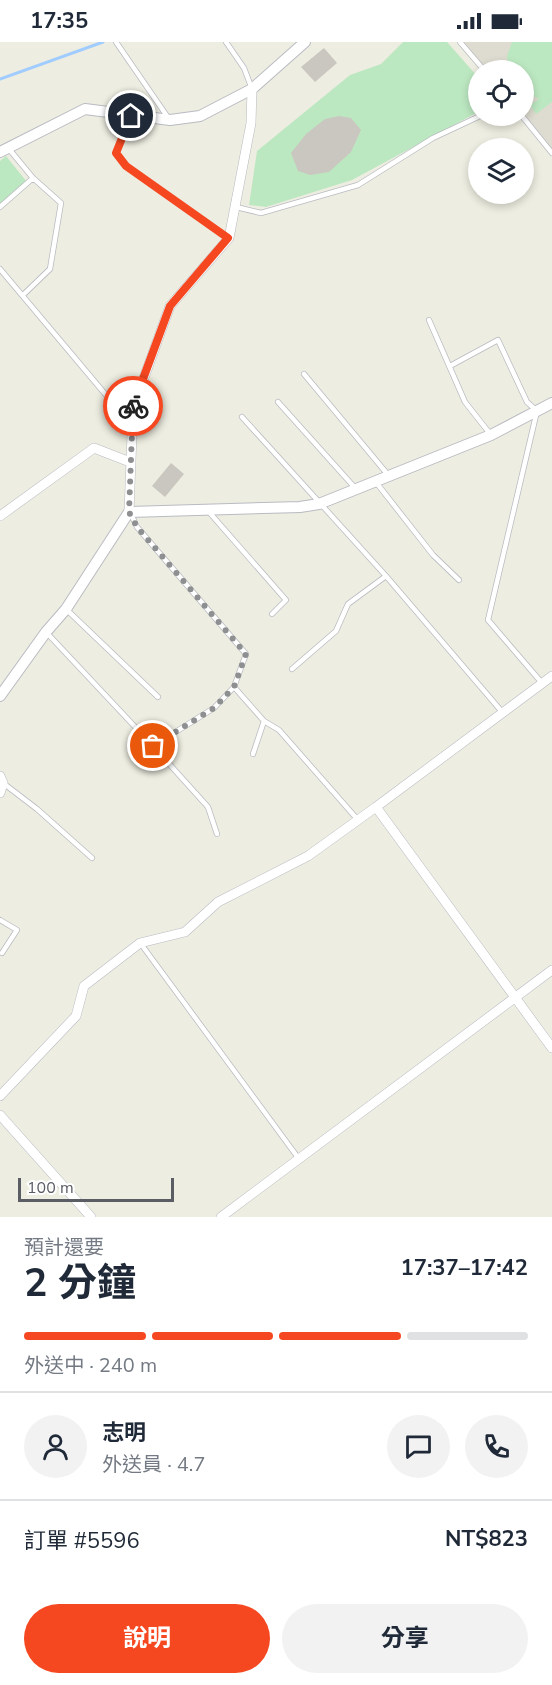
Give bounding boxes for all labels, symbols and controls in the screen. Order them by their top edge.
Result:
text: 17:35 [30,6,88,36]
map controls [468,60,534,204]
button: locate [468,60,534,126]
pin [105,90,156,141]
icon: home [114,99,147,132]
button: layers [468,138,534,204]
courier [103,376,163,436]
icon: bike [117,390,150,423]
pin [127,720,178,771]
icon: bag [136,729,169,762]
scale bar [18,1175,174,1202]
text: 100 m [27,1177,74,1199]
text: 預計還要 [24,1234,104,1261]
text: 17:37–17:42 [400,1253,528,1283]
text: 2 分鐘 [24,1257,136,1310]
text: 外送中 · 240 m [24,1352,157,1379]
button: person [24,1415,87,1478]
button: chat [387,1415,450,1478]
button: phone [465,1415,528,1478]
text: 志明 [102,1418,146,1448]
text: 外送員 · 4.7 [102,1451,205,1478]
text: NT$823 [445,1524,528,1554]
text: 訂單 #5596 [24,1526,140,1556]
button: 說明 [24,1604,270,1673]
button: 分享 [282,1604,528,1673]

